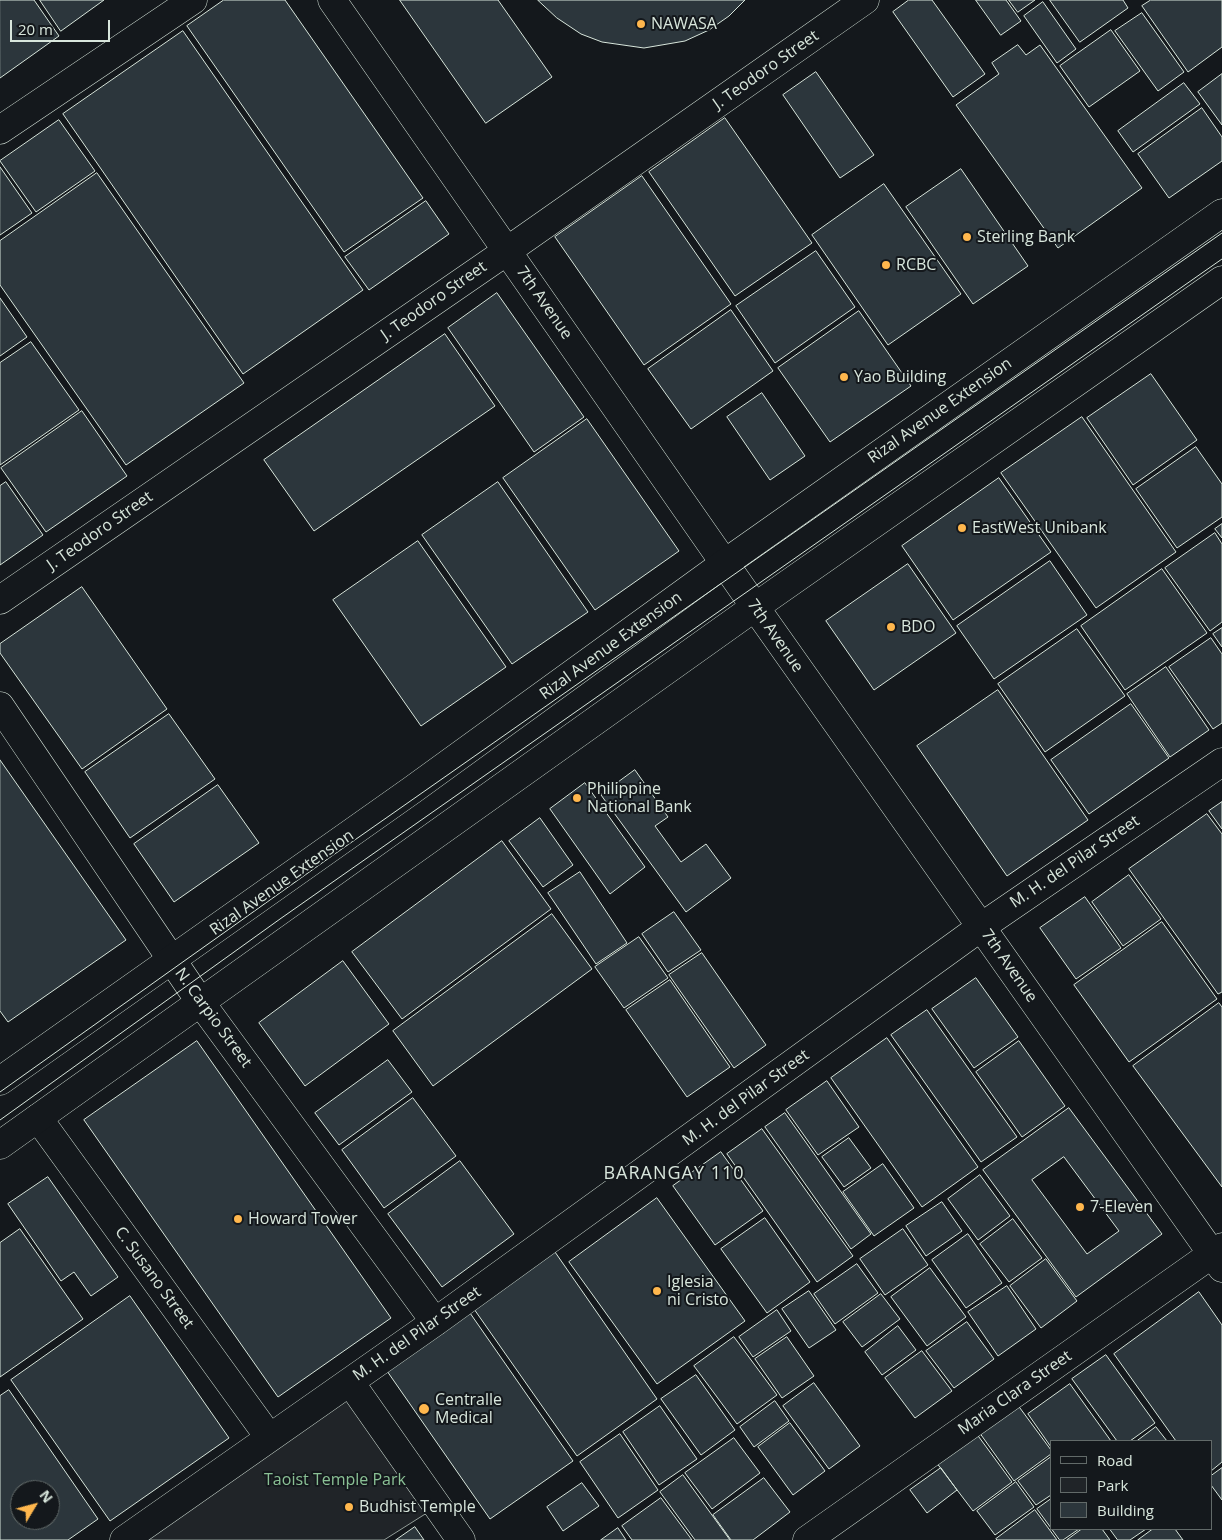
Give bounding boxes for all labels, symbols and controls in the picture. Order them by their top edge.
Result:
scale bar [12,10,112,42]
place label: NAWASA [651,14,717,34]
marker: NAWASA [635,18,647,30]
text: 20 m [18,19,53,39]
street label: J. Teodoro Street [710,26,822,114]
place label: Sterling Bank [977,227,1075,247]
marker: Sterling Bank [961,231,973,243]
place label: RCBC [896,255,936,275]
street label: J. Teodoro Street [378,257,490,345]
marker: RCBC [880,259,892,271]
street label: 7th Avenue [512,263,576,343]
street label: Rizal Avenue Extension [864,354,1016,468]
place label: Yao Building [854,367,946,387]
marker: Yao Building [838,371,850,383]
street label: J. Teodoro Street [44,487,156,575]
place label: EastWest Unibank [972,518,1107,538]
marker: EastWest Unibank [956,522,968,534]
street label: Rizal Avenue Extension [536,588,686,704]
street label: 7th Avenue [743,596,807,676]
place label: BDO [901,617,935,637]
marker: BDO [885,621,897,633]
place label: Philippine National Bank [587,779,692,817]
marker: Philippine National Bank [571,792,583,804]
street label: M. H. del Pilar Street [1007,812,1143,912]
street label: Rizal Avenue Extension [206,826,358,940]
street label: 7th Avenue [977,926,1041,1006]
street label: N. Carpio Street [170,965,256,1071]
street label: M. H. del Pilar Street [679,1046,813,1150]
district label: BARANGAY 110 [602,1163,746,1185]
place label: 7-Eleven [1090,1197,1153,1217]
marker: 7-Eleven [1074,1201,1086,1213]
place label: Howard Tower [248,1209,358,1229]
marker: Howard Tower [232,1213,244,1225]
street label: C. Susano Street [110,1223,198,1333]
place label: Iglesia ni Cristo [667,1272,729,1310]
street label: M. H. del Pilar Street [349,1283,485,1385]
marker: Iglesia ni Cristo [651,1285,663,1297]
street label: Maria Clara Street [955,1347,1075,1439]
place label: Centralle Medical [435,1390,502,1428]
marker: Centralle Medical [417,1402,431,1416]
legend [1050,1440,1212,1530]
text: Road [1097,1450,1133,1470]
park label: Taoist Temple Park [264,1470,406,1490]
text: Park [1097,1475,1128,1495]
north arrow [10,1480,60,1530]
text: N [36,1486,58,1507]
place label: Budhist Temple [359,1497,476,1517]
text: Building [1097,1500,1154,1520]
marker: Budhist Temple [343,1501,355,1513]

